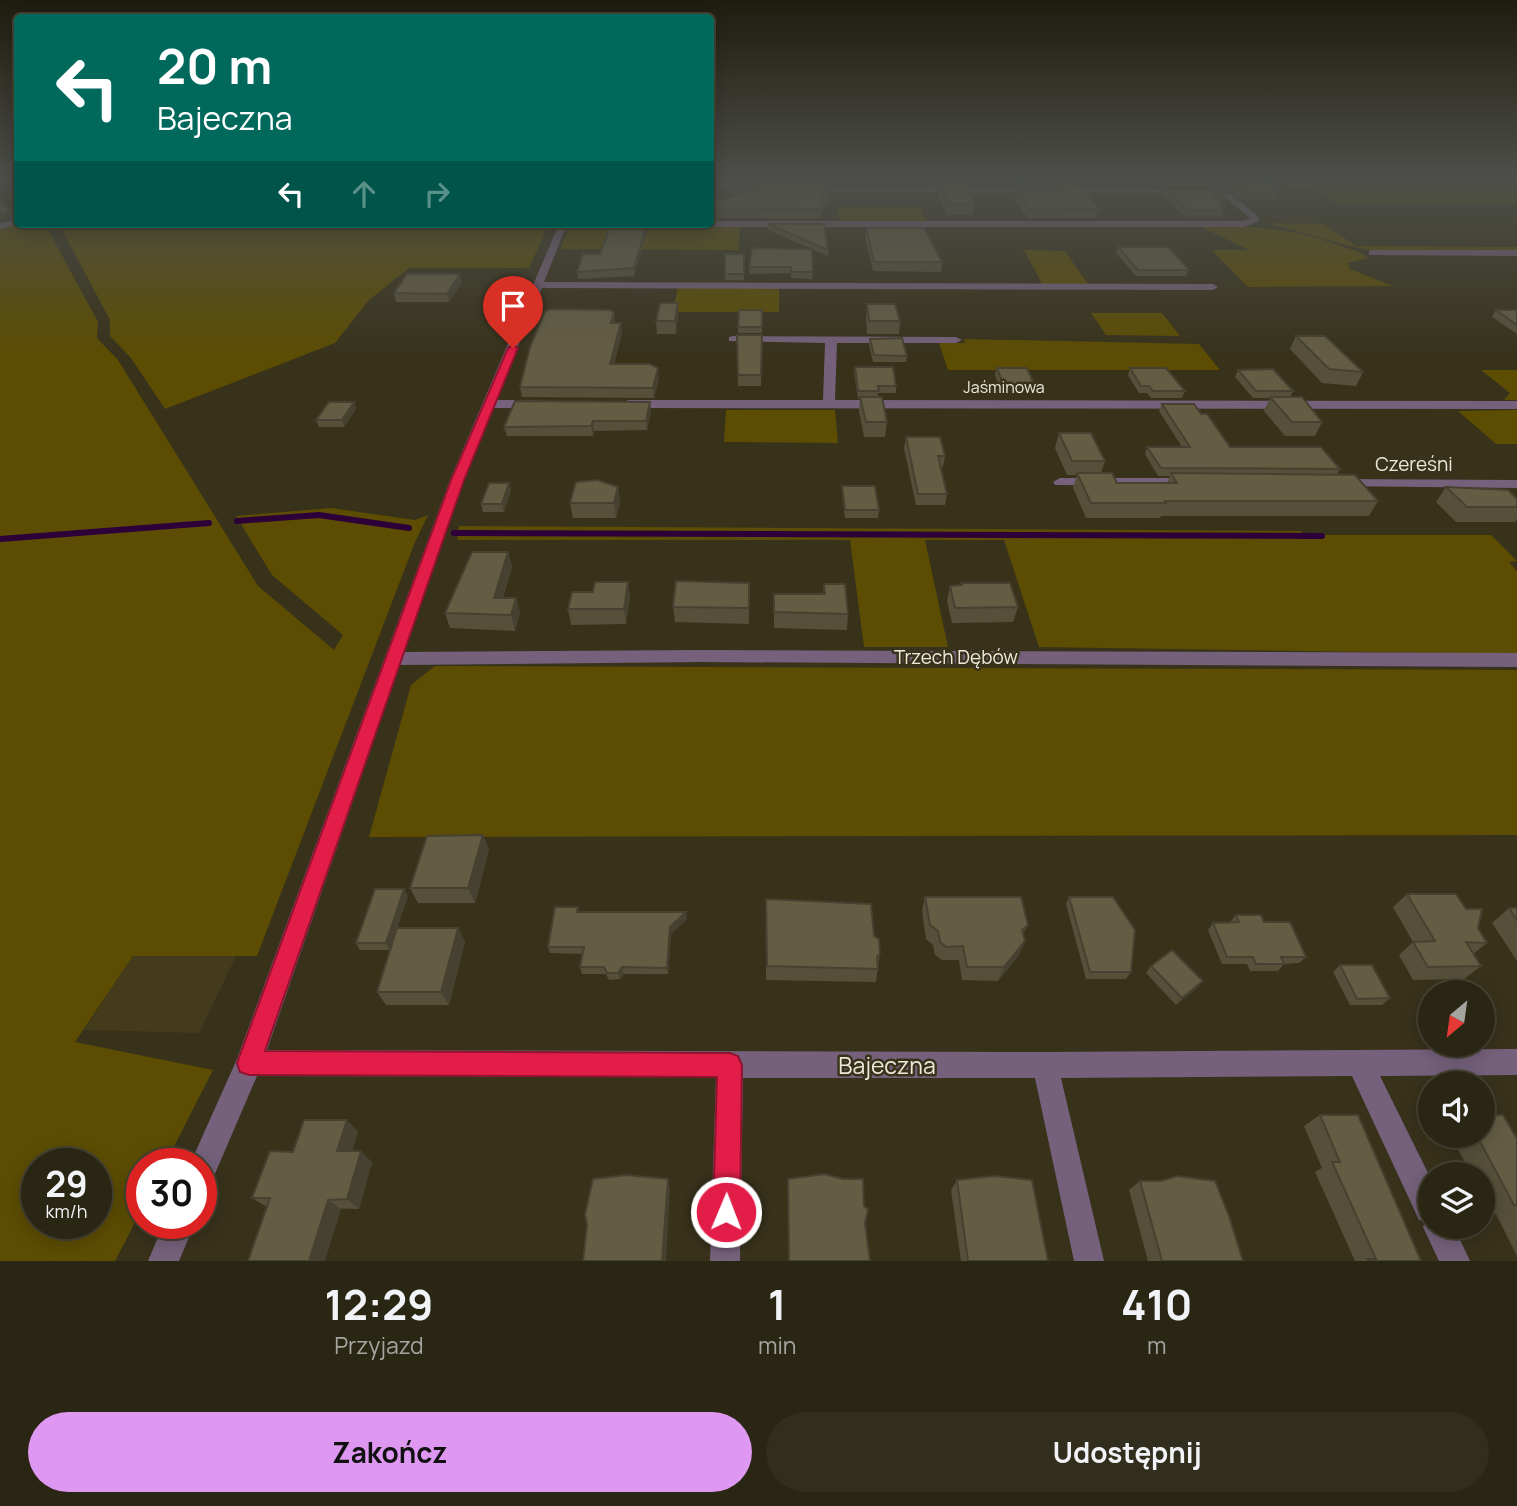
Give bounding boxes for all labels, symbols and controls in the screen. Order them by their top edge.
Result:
text: 20 m [157,32,272,99]
icon: left [42,42,133,133]
text: Bajeczna [157,96,293,140]
icon: left [272,175,310,213]
icon: ahead [345,175,383,213]
icon: right [418,175,456,213]
pin [483,276,543,348]
icon: arrive [494,287,532,325]
street label: Jaśminowa [963,376,1045,398]
street label: Czereśni [1375,451,1453,477]
street label: Trzech Dębów [894,644,1018,670]
north arrow [1418,980,1494,1057]
map controls [1418,980,1495,1239]
street label: Bajeczna [838,1049,936,1081]
button: sound [1418,1071,1495,1148]
speed limit sign: 30 [126,1148,217,1239]
text: 29 [45,1160,88,1208]
button: layers [1418,1162,1495,1239]
position arrow [689,1175,763,1249]
text: km/h [46,1199,87,1223]
text: 12:29 [324,1275,433,1333]
text: 1 [768,1275,786,1333]
text: 410 [1121,1275,1193,1333]
text: Przyjazd [334,1329,424,1361]
text: min [758,1329,796,1361]
text: m [1147,1329,1166,1361]
button: Zakończ [28,1412,752,1492]
button: Udostępnij [766,1412,1489,1492]

